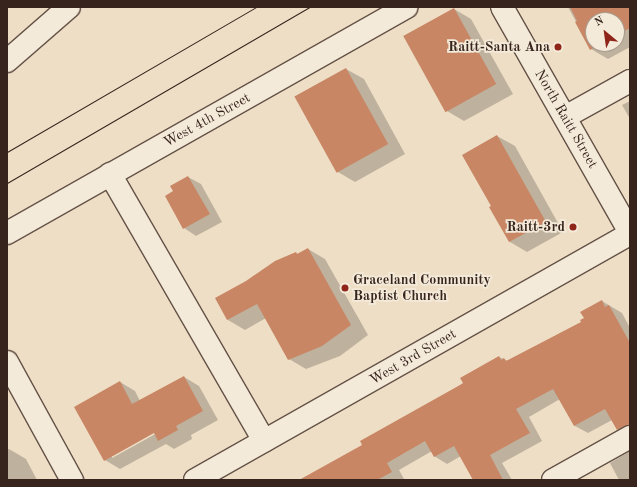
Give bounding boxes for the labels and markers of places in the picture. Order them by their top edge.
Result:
place label: Raitt-Santa Ana [448,39,550,55]
marker: Raitt-Santa Ana [553,42,563,52]
place label: Raitt-3rd [506,219,565,235]
marker: Raitt-3rd [568,222,578,232]
place label: Graceland Community Baptist Church [353,272,491,304]
marker: Graceland Community Baptist Church [340,283,350,293]

